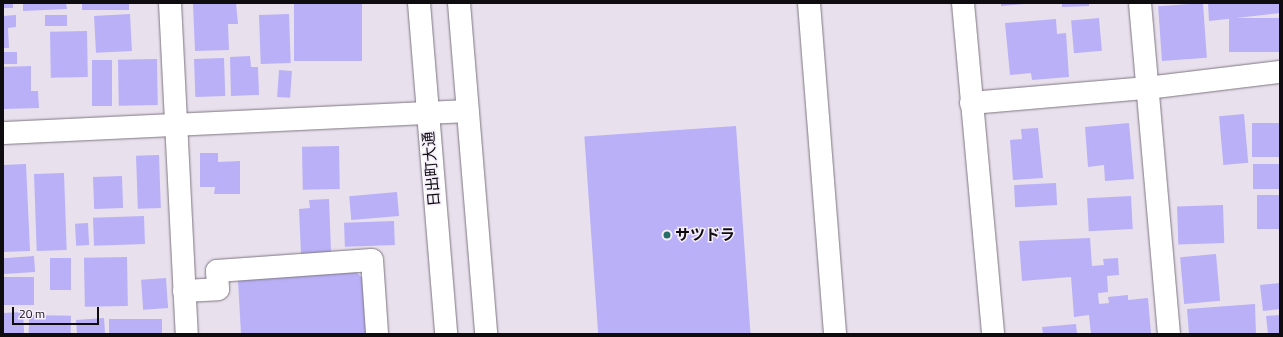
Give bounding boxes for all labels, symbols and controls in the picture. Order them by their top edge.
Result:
street label: 日出町大通 [419,131,443,207]
place label: サツドラ [675,226,735,244]
marker: サツドラ [662,230,672,240]
scale bar [14,299,101,325]
text: 20 m [19,304,45,323]

